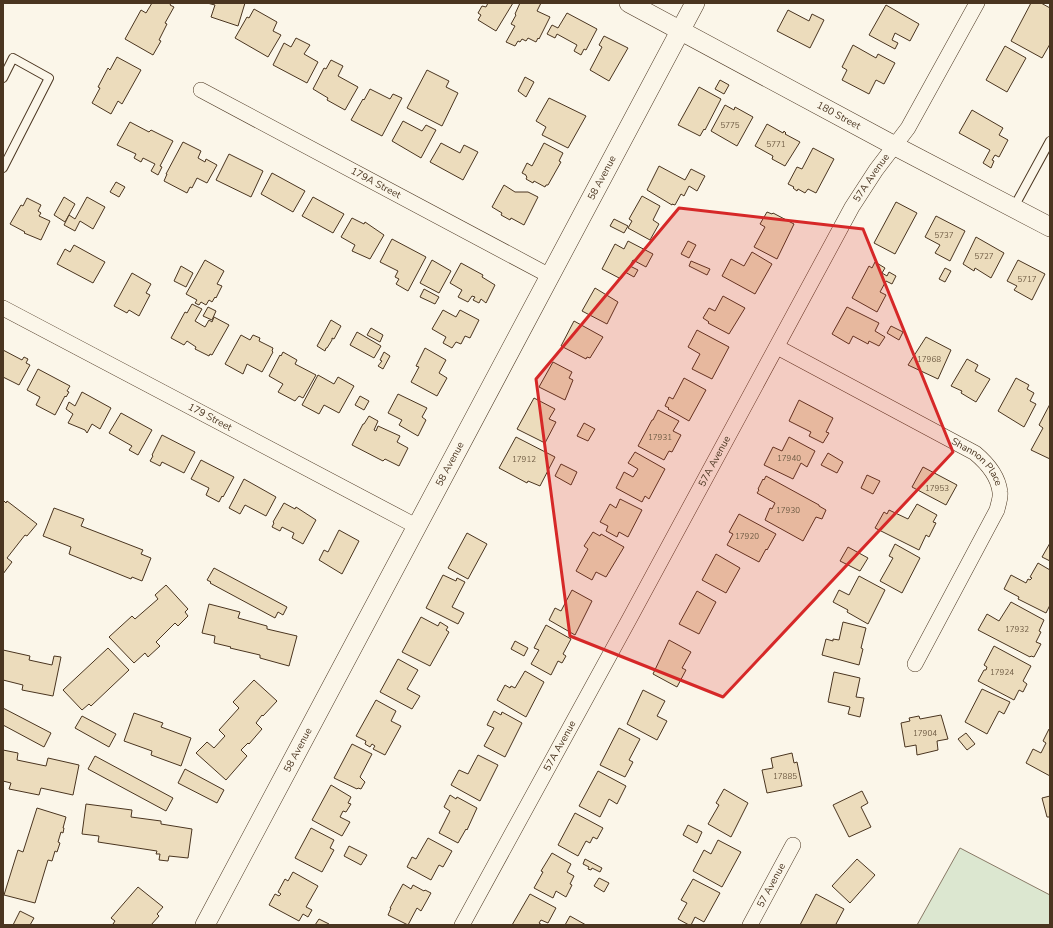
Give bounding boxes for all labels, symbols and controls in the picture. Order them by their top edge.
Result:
street label: 180 Street [814,98,863,133]
house number: 5775 [720,120,740,131]
house number: 5771 [766,139,786,150]
street label: 57A Avenue [850,151,893,205]
street label: 58 Avenue [584,153,620,203]
street label: 179A Street [348,164,404,203]
house number: 5737 [934,230,954,241]
house number: 5727 [974,251,994,262]
house number: 5717 [1017,274,1037,285]
house number: 17968 [917,354,941,365]
street label: 179 Street [185,400,235,435]
house number: 17931 [648,432,672,443]
street label: 57A Avenue [695,433,734,489]
street label: Shannon Place [949,435,1005,488]
street label: 58 Avenue [432,439,468,489]
house number: 17940 [777,453,801,464]
house number: 17912 [512,454,536,465]
house number: 17953 [925,483,949,494]
house number: 17930 [776,505,800,516]
house number: 17920 [735,531,759,542]
house number: 17932 [1005,624,1029,635]
house number: 17924 [990,667,1014,678]
street label: 57A Avenue [540,718,579,774]
street label: 58 Avenue [280,725,316,775]
house number: 17904 [913,728,937,739]
house number: 17885 [773,771,797,782]
street label: 57 Avenue [754,861,789,910]

